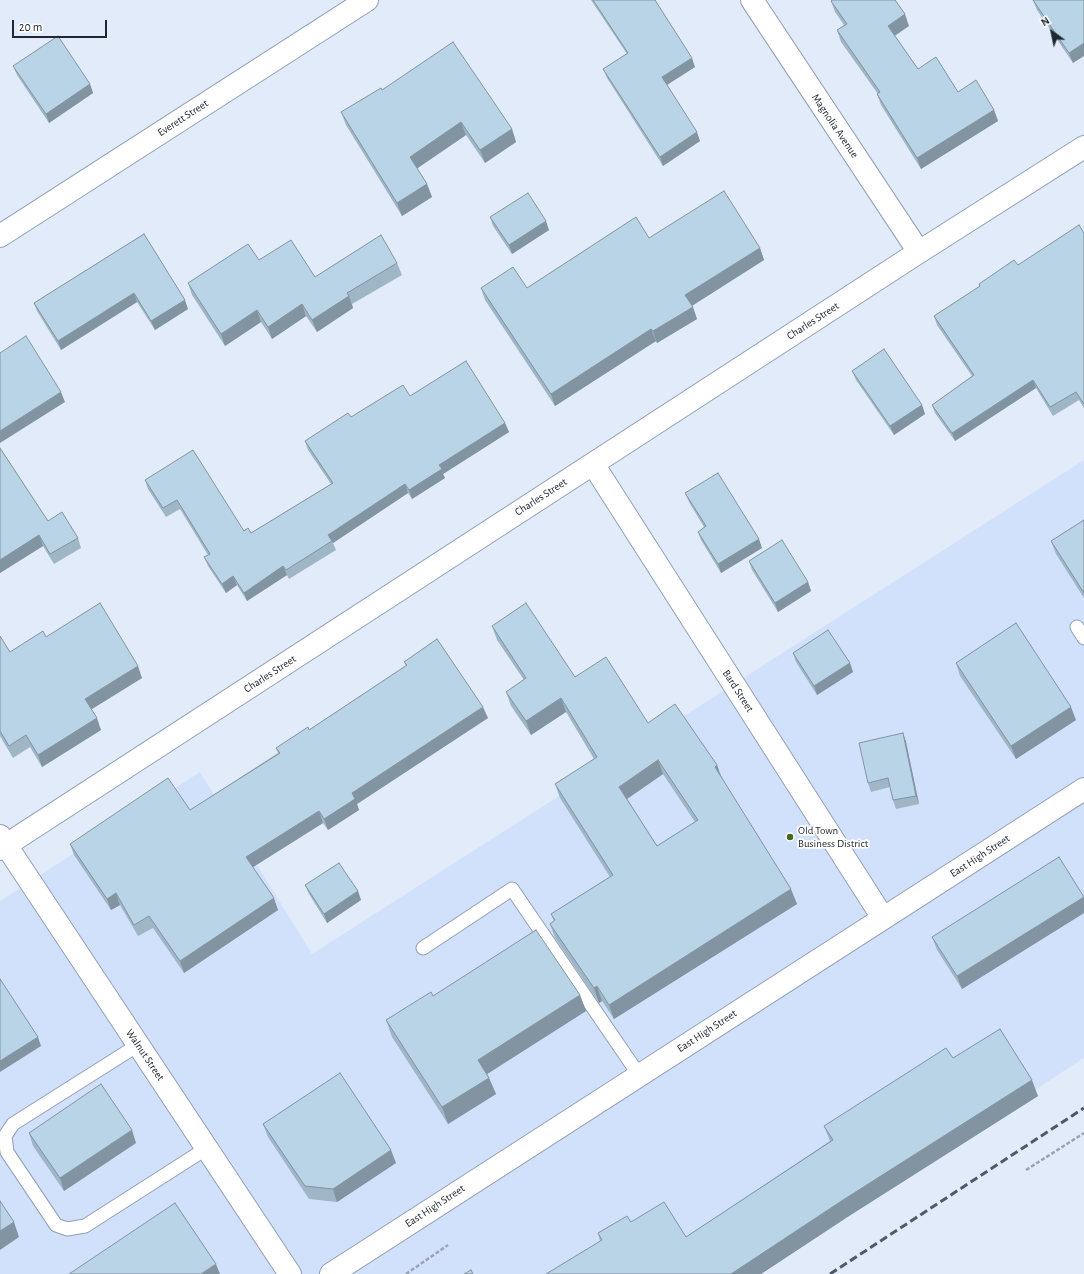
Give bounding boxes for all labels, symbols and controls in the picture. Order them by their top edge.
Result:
scale bar [14,12,109,38]
north arrow [1032,12,1072,52]
text: N [1039,15,1051,28]
text: 20 m [19,21,42,33]
street label: Magnolia Avenue [809,91,861,161]
street label: Everett Street [155,97,211,139]
street label: Charles Street [784,299,842,343]
street label: Charles Street [512,475,570,519]
street label: Charles Street [241,652,299,696]
street label: Bard Street [719,667,757,715]
place label: Old Town Business District [798,824,868,850]
marker: Old Town Business District [785,832,795,842]
street label: East High Street [948,832,1012,880]
street label: East High Street [675,1007,739,1055]
street label: Walnut Street [123,1027,167,1083]
street label: East High Street [403,1182,467,1230]

